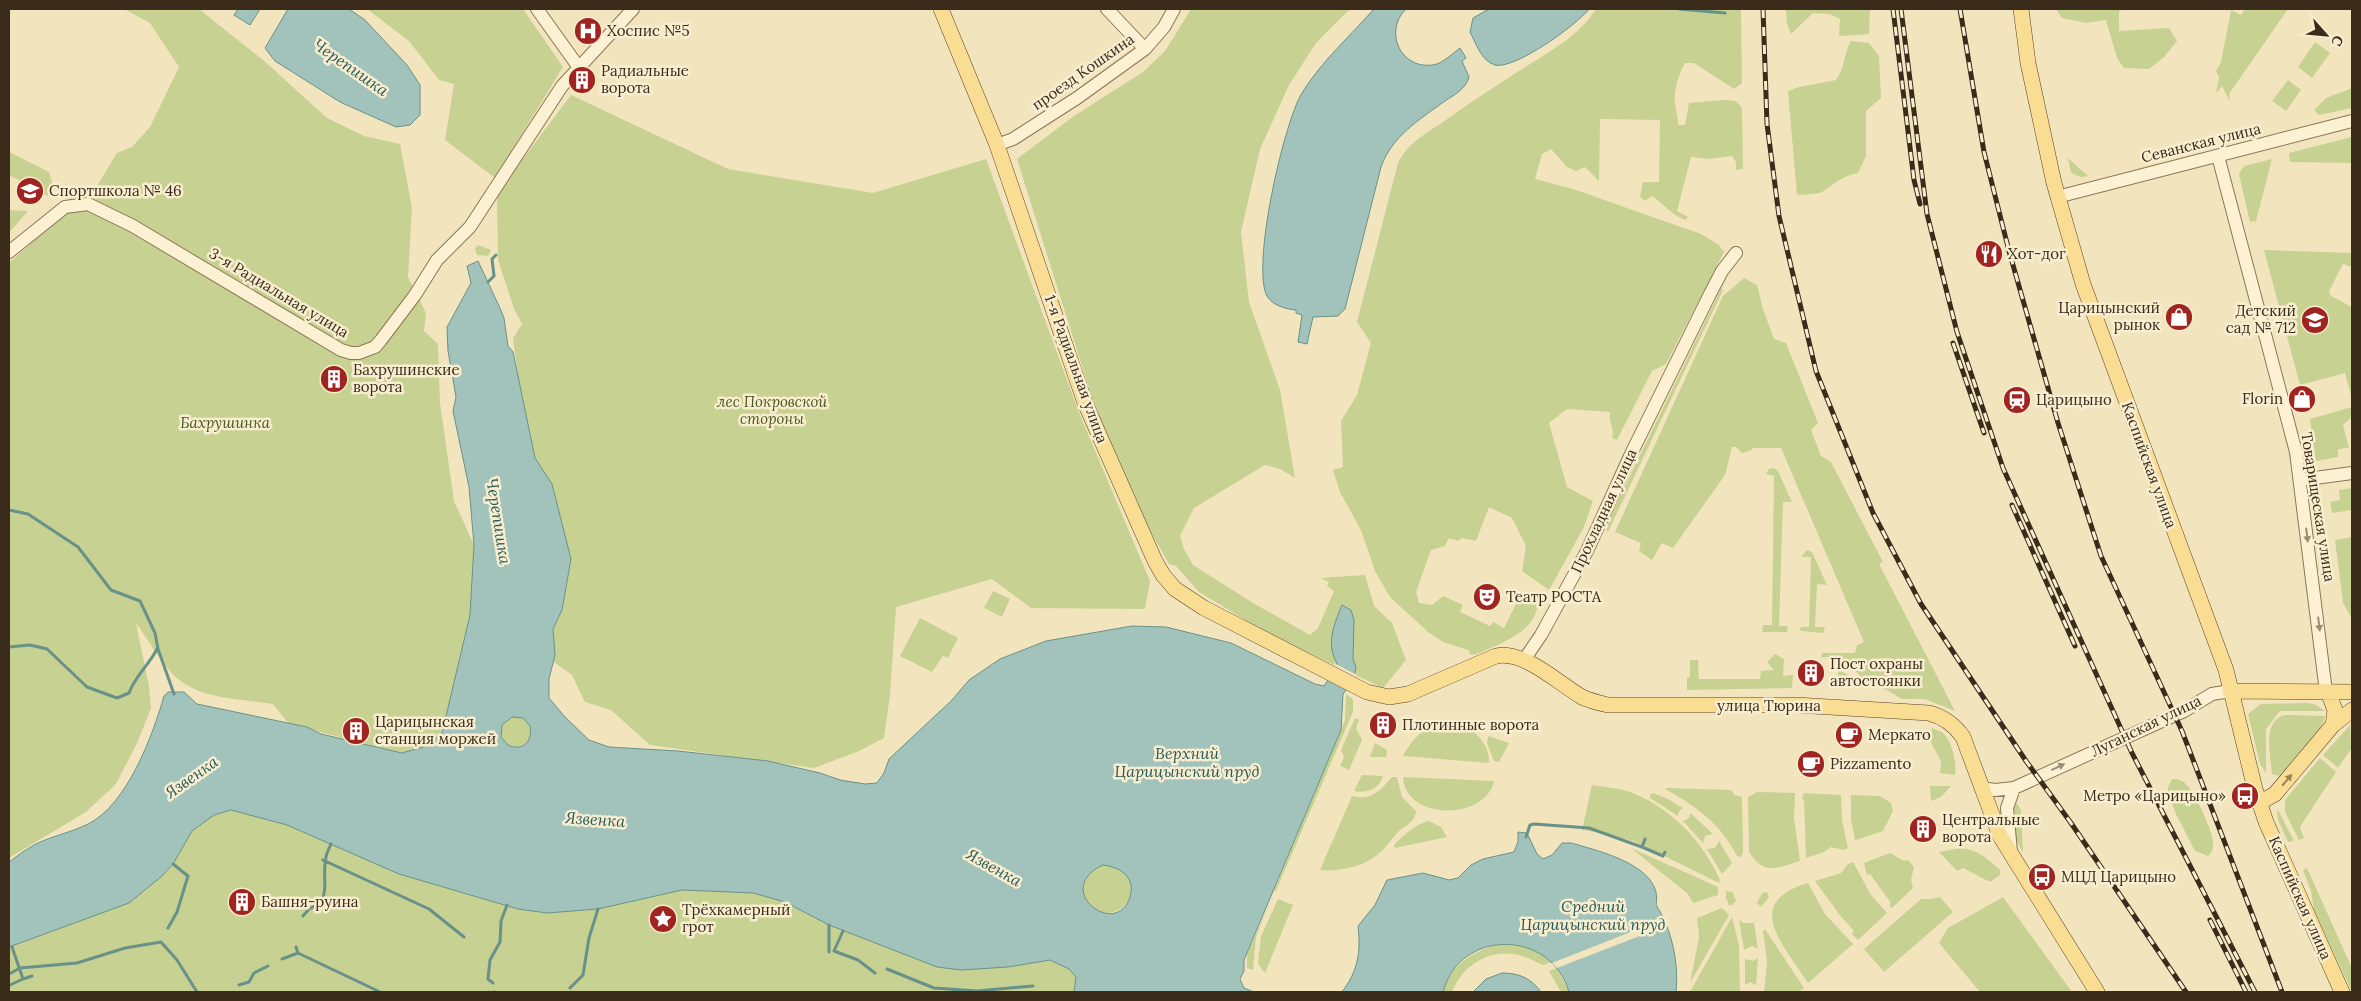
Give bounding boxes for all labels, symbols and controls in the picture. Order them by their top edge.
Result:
north arrow [2301,10,2351,60]
hospital icon: Хоспис №5 [573,16,603,46]
place label: Хоспис №5 [607,21,690,40]
street label: проезд Кошкина [1028,29,1138,114]
text: С [2327,33,2348,50]
water label: Черепишка [310,34,392,100]
place label: Радиальные ворота [601,61,689,97]
building icon: Радиальные ворота [567,65,597,95]
street label: Севанская улица [2139,118,2263,167]
school or university icon: Спортшкола № 46 [15,176,45,206]
place label: Спортшкола № 46 [49,181,182,200]
restaurant icon: Хот-дог [1974,239,2004,269]
street label: 3-я Радиальная улица [206,243,353,342]
place label: Хот-дог [2008,244,2066,263]
street label: 1-я Радиальная улица [1041,292,1112,446]
place label: Царицынский рынок [2058,298,2160,334]
place label: Детский сад № 712 [2226,301,2296,337]
shop icon: Царицынский рынок [2164,302,2194,332]
school or university icon: Детский сад № 712 [2300,305,2330,335]
place label: Бахрушинские ворота [353,360,460,396]
building icon: Бахрушинские ворота [319,364,349,394]
shop icon: Florin [2287,384,2317,414]
station icon: Царицыно [2002,385,2032,415]
place label: Florin [2242,389,2283,408]
place label: Царицыно [2036,390,2112,409]
park label: лес Покровской стороны [716,392,827,428]
street label: Каспийская улица [2118,399,2181,531]
park label: Бахрушинка [180,413,271,432]
street label: Товарищеская улица [2297,431,2340,583]
street label: Прохладная улица [1566,445,1641,576]
water label: Черепишка [482,477,516,566]
one-way arrow [2303,527,2311,543]
theatre icon: Театр РОСТА [1472,582,1502,612]
place label: Театр РОСТА [1506,587,1602,606]
one-way arrow [2315,616,2323,632]
place label: Пост охраны автостоянки [1830,654,1923,690]
building icon: Пост охраны автостоянки [1796,658,1826,688]
street label: Луганская улица [2087,690,2204,761]
street label: улица Тюрина [1717,696,1821,715]
building icon: Плотинные ворота [1368,710,1398,740]
place label: Царицынская станция моржей [375,712,496,748]
place label: Плотинные ворота [1402,715,1540,734]
building icon: Царицынская станция моржей [341,716,371,746]
cafe icon: Меркато [1834,720,1864,750]
place label: Меркато [1868,725,1931,744]
water label: Верхний Царицынский пруд [1115,743,1260,781]
cafe icon: Pizzamento [1796,749,1826,779]
water label: Язвенка [161,751,222,803]
place label: Pizzamento [1830,754,1912,773]
one-way arrow [2051,763,2065,771]
one-way arrow [2281,774,2292,787]
bus stop icon: Метро «Царицыно» [2230,781,2260,811]
place label: Метро «Царицыно» [2083,786,2226,805]
water label: Язвенка [564,807,626,831]
place label: Центральные ворота [1942,810,2040,846]
building icon: Центральные ворота [1908,814,1938,844]
street label: Каспийская улица [2265,833,2336,963]
water label: Язвенка [963,844,1025,891]
bus stop icon: МЦД Царицыно [2027,862,2057,892]
place label: МЦД Царицыно [2061,867,2176,886]
building icon: Башня-руина [227,887,257,917]
place label: Башня-руина [261,892,359,911]
water label: Средний Царицынский пруд [1521,896,1666,934]
place label: Трёхкамерный грот [682,900,790,936]
place icon: Трёхкамерный грот [648,904,678,934]

